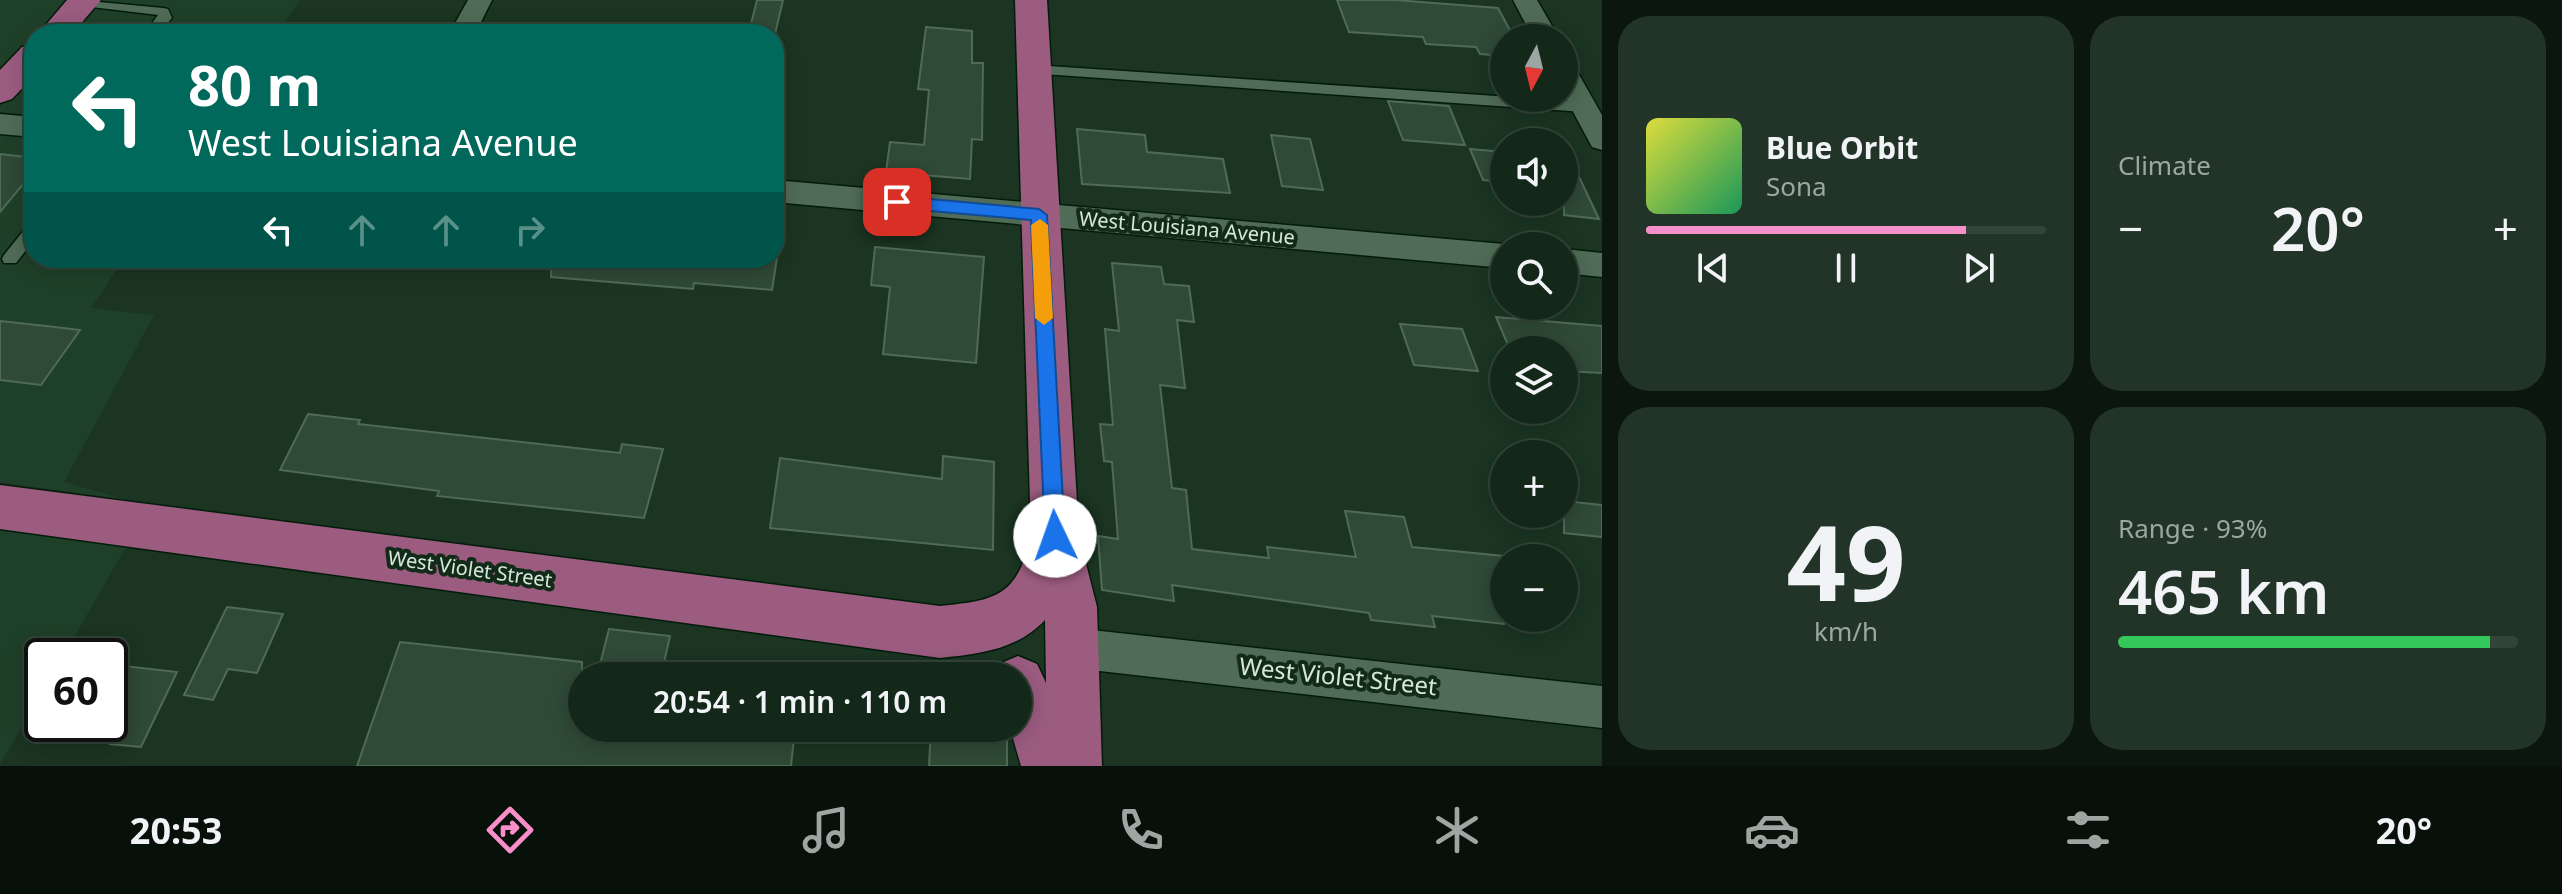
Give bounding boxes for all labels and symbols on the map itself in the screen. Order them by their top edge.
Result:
north arrow [1490,24,1578,112]
pin [863,168,931,236]
street label: West Louisiana Avenue [1078,205,1296,250]
position arrow [1013,494,1097,578]
street label: West Violet Street [386,544,554,593]
speed limit sign: 60 [24,638,128,742]
street label: West Violet Street [1238,649,1439,702]

